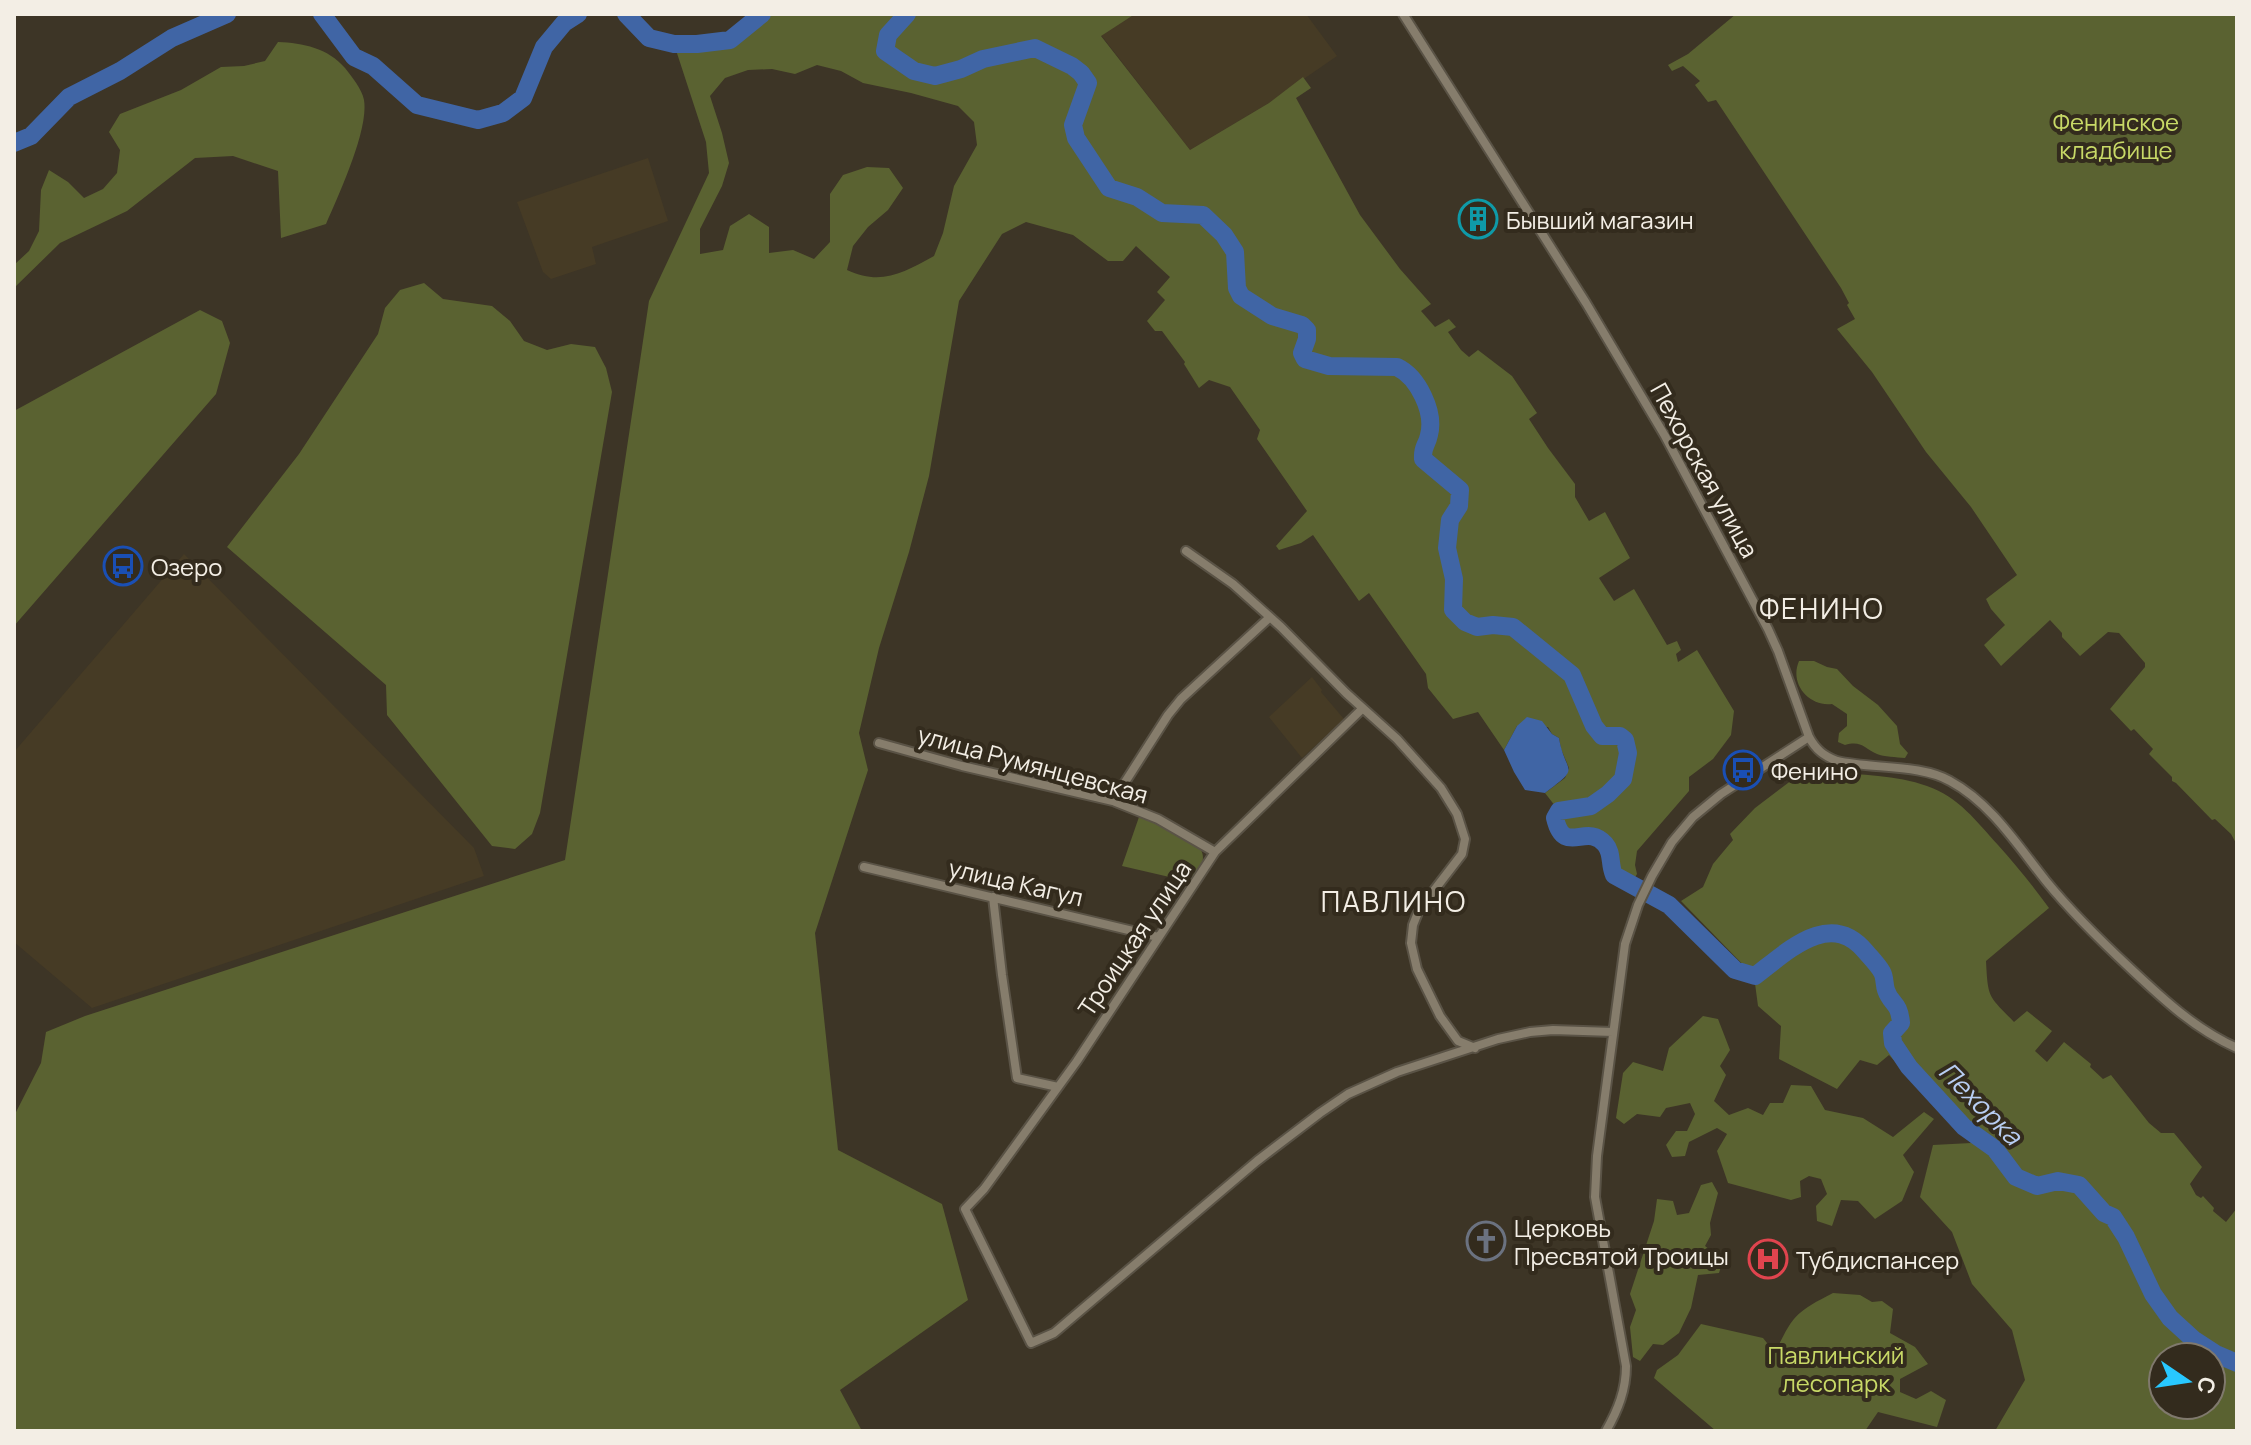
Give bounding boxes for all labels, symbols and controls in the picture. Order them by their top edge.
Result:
park label: Фенинское кладбище [2053,105,2179,166]
building icon: Бывший магазин [1457,198,1499,240]
place label: Бывший магазин [1506,203,1694,236]
street label: Пехорская улица [1643,377,1767,563]
bus stop icon: Озеро [102,545,144,587]
place label: Озеро [151,550,222,583]
district label: ФЕНИНО [1759,589,1885,627]
street label: улица Румянцевская [914,717,1152,811]
bus stop icon: Фенино [1722,749,1764,791]
place label: Фенино [1771,754,1858,787]
street label: улица Кагул [945,850,1087,914]
street label: Троицкая улица [1070,854,1198,1022]
district label: ПАВЛИНО [1321,882,1467,920]
water label: Пехорка [1932,1054,2032,1154]
place label: Церковь Пресвятой Троицы [1514,1211,1729,1272]
church icon: Церковь Пресвятой Троицы [1465,1220,1507,1262]
hospital icon: Тубдиспансер [1747,1238,1789,1280]
place label: Тубдиспансер [1796,1243,1959,1276]
park label: Павлинский лесопарк [1768,1338,1904,1399]
north arrow [2147,1341,2227,1421]
text: С [2190,1374,2223,1397]

